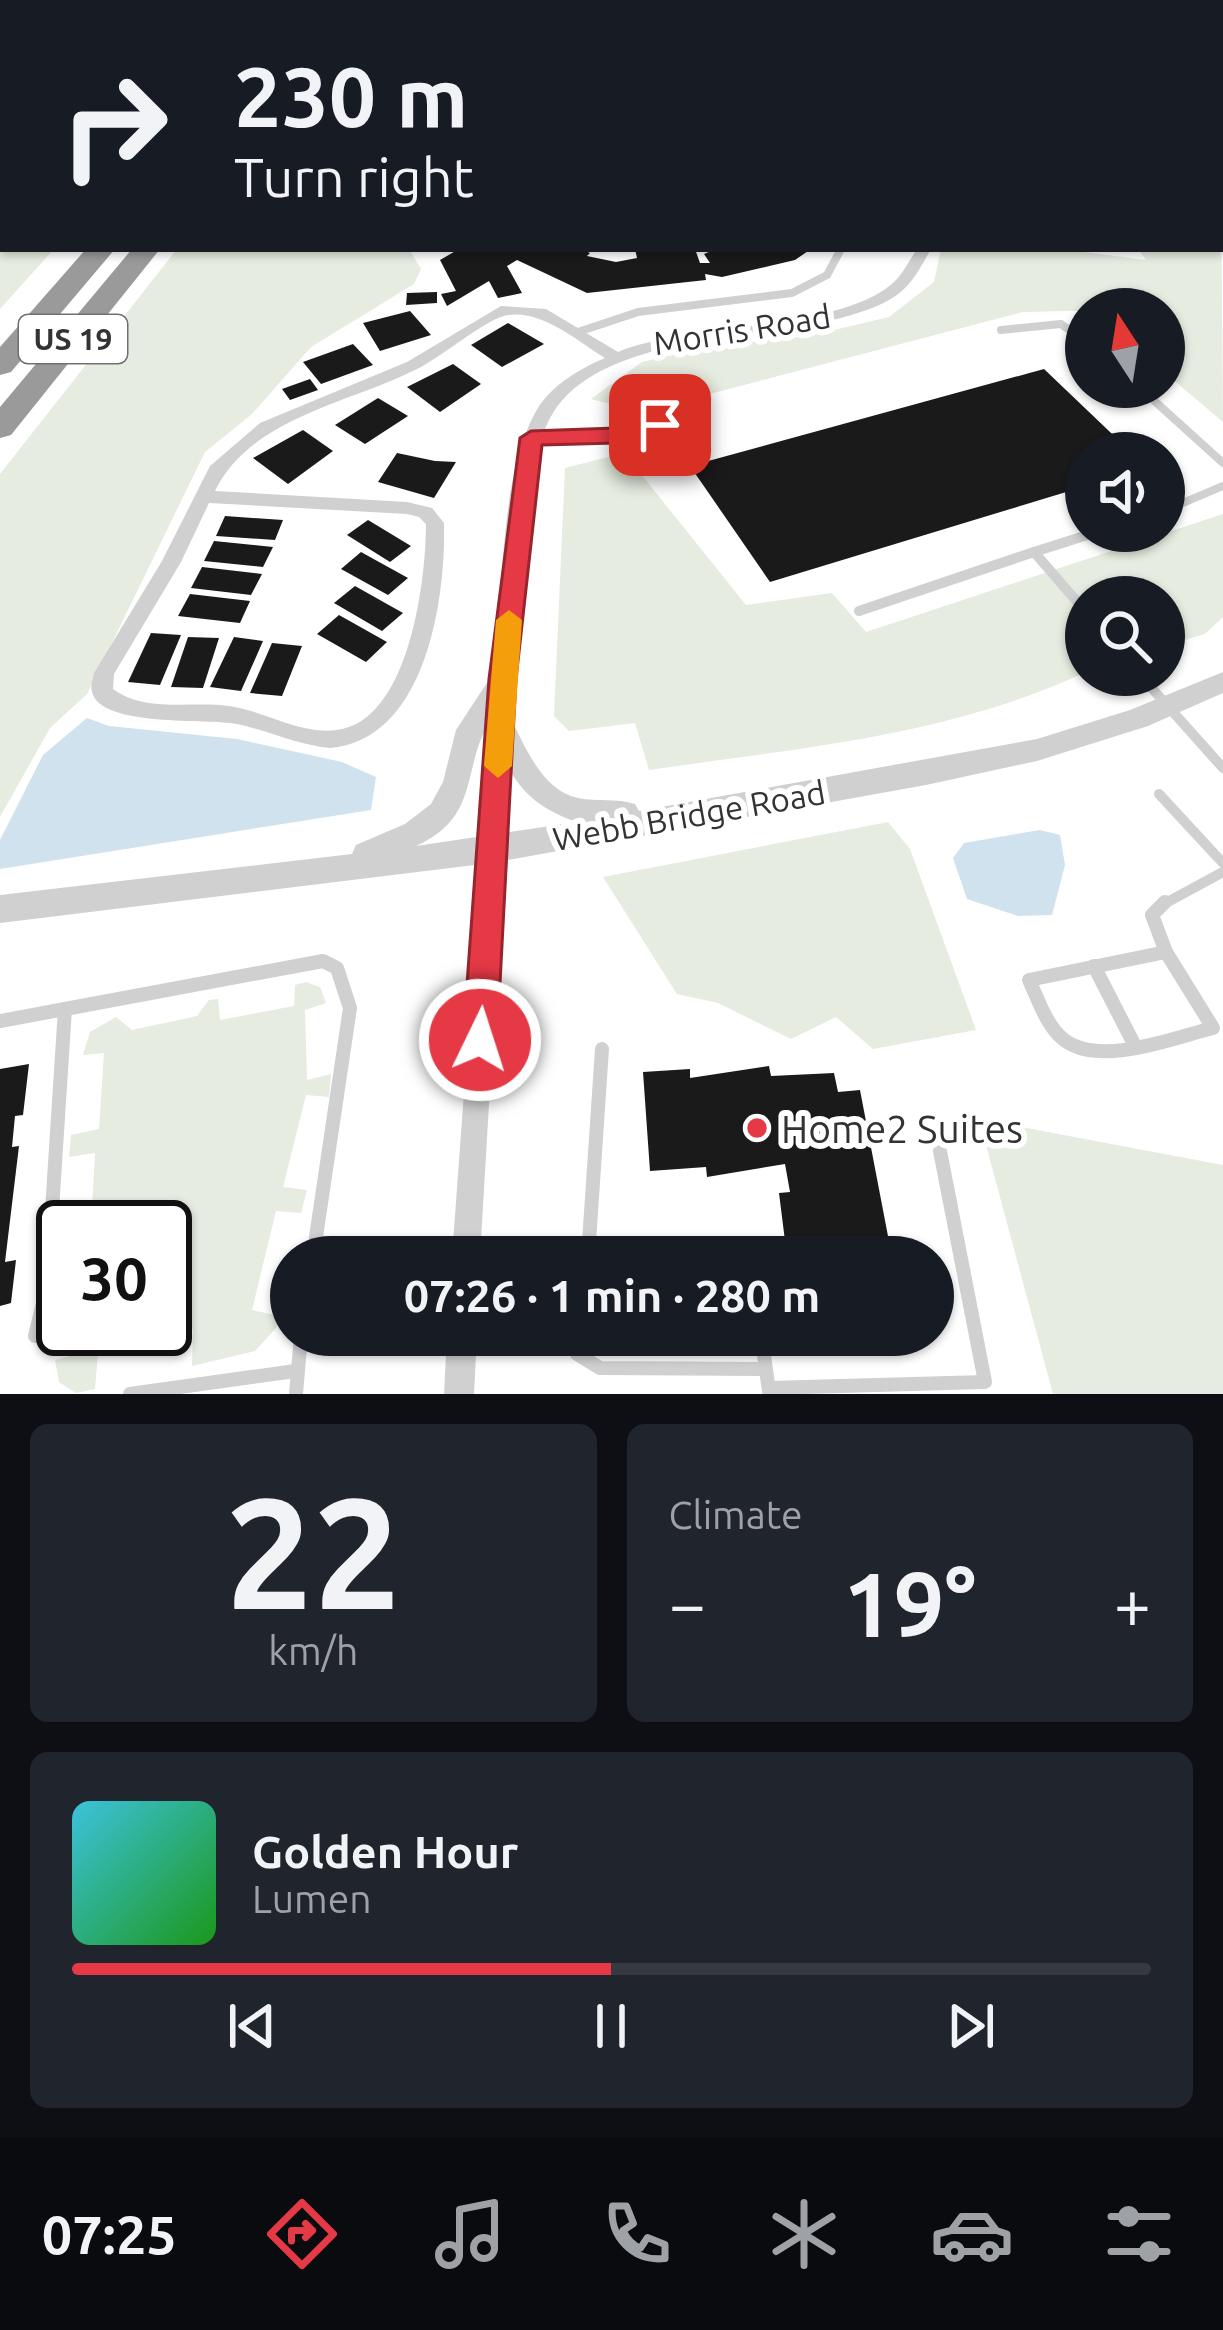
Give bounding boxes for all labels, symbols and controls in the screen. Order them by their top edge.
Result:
icon: right [36,48,192,204]
text: 230 m [234,49,468,143]
text: Turn right [234,147,474,207]
north arrow [1065,288,1185,408]
map controls [1065,288,1185,696]
street label: Morris Road [651,297,833,361]
road number: US 19 [19,315,127,363]
pin [609,374,711,476]
icon: arrive [627,392,693,458]
button: sound [1065,432,1185,552]
button: search [1065,576,1185,696]
street label: Webb Bridge Road [550,773,828,857]
position arrow [417,977,543,1103]
place label: Home2 Suites [781,1107,1023,1150]
marker: Home2 Suites [744,1115,770,1141]
speed limit sign: 30 [36,1200,192,1356]
text: 07:26 · 1 min · 280 m [404,1270,820,1321]
text: 22 [225,1464,401,1638]
text: Climate [669,1493,803,1536]
text: 19° [843,1553,976,1654]
text: − [669,1566,706,1640]
text: + [1114,1566,1151,1640]
text: km/h [268,1629,358,1672]
text: Golden Hour [252,1826,518,1877]
text: Lumen [252,1877,372,1920]
icon: previous [219,1993,285,2059]
icon: pause [578,1993,644,2059]
icon: next [938,1993,1004,2059]
icon: directions [260,2192,344,2276]
icon: music [428,2192,512,2276]
icon: phone [595,2192,679,2276]
icon: climate [762,2192,846,2276]
icon: car [930,2192,1014,2276]
icon: filters [1097,2192,1181,2276]
text: 07:25 [42,2204,177,2264]

